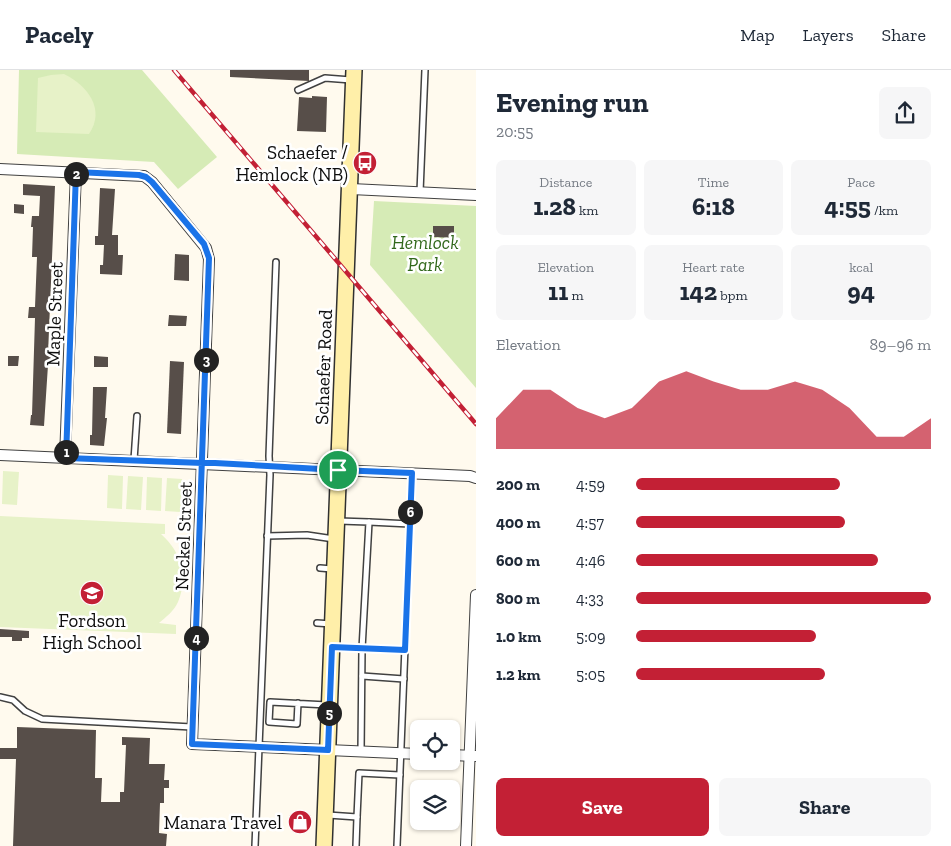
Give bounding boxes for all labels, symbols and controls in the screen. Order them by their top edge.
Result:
text: Pacely [25,20,93,49]
text: Map [740,24,775,46]
text: Layers [803,24,854,46]
text: Share [882,24,926,46]
text: Evening run [496,86,649,119]
button: share [879,87,931,139]
text: 20:55 [496,122,533,141]
place label: Schaefer / Hemlock (NB) [236,141,348,186]
bus stop icon: Schaefer / Hemlock (NB) [352,150,378,176]
pin: 2 [64,162,88,186]
text: 2 [73,166,80,183]
text: Distance [539,174,592,191]
text: Time [698,174,729,191]
text: Pace [847,174,875,191]
text: 1.28 [533,191,576,221]
text: 6:18 [692,191,735,221]
text: 4:55 [824,191,871,221]
text: km [576,202,598,219]
text: /km [871,202,898,219]
park label: Hemlock Park [391,231,459,276]
text: Elevation [538,259,594,276]
text: Heart rate [682,259,745,276]
text: kcal [849,259,873,276]
street label: Maple Street [41,261,68,367]
text: 11 [548,276,568,306]
text: 142 [679,276,717,306]
text: 94 [847,276,875,306]
text: m [568,287,584,304]
text: bpm [717,287,748,304]
street label: Schaefer Road [310,308,337,425]
text: Elevation [496,335,561,354]
text: 89–96 m [869,335,931,354]
pin: 3 [194,348,218,372]
text: 3 [203,352,210,369]
pin: 1 [54,440,78,464]
text: 1 [64,444,69,461]
pin [317,449,359,491]
icon: arrive [324,456,352,484]
text: 200 m [496,475,540,494]
text: 4:59 [576,475,605,494]
street label: Neckel Street [170,481,197,591]
pin: 6 [398,500,422,524]
text: 6 [407,504,414,521]
text: 400 m [496,513,541,532]
text: 4:57 [576,513,604,532]
text: 600 m [496,551,540,570]
text: 4:46 [576,551,605,570]
school or university icon: Fordson High School [79,580,105,606]
text: 800 m [496,589,540,608]
text: 4:33 [576,589,604,608]
place label: Fordson High School [43,609,141,654]
pin: 4 [184,626,208,650]
text: 1.0 km [496,627,541,646]
text: 5:09 [576,627,606,646]
text: 4 [193,630,200,647]
text: 1.2 km [496,665,541,684]
text: 5:05 [576,665,605,684]
pin: 5 [316,700,342,726]
text: 5 [326,705,333,722]
map controls [410,720,460,830]
button: locate [410,720,460,770]
button: Save [496,778,709,836]
button: Share [719,778,931,836]
button: layers [410,780,460,830]
shop icon: Manara Travel [287,809,313,835]
place label: Manara Travel [163,811,282,834]

